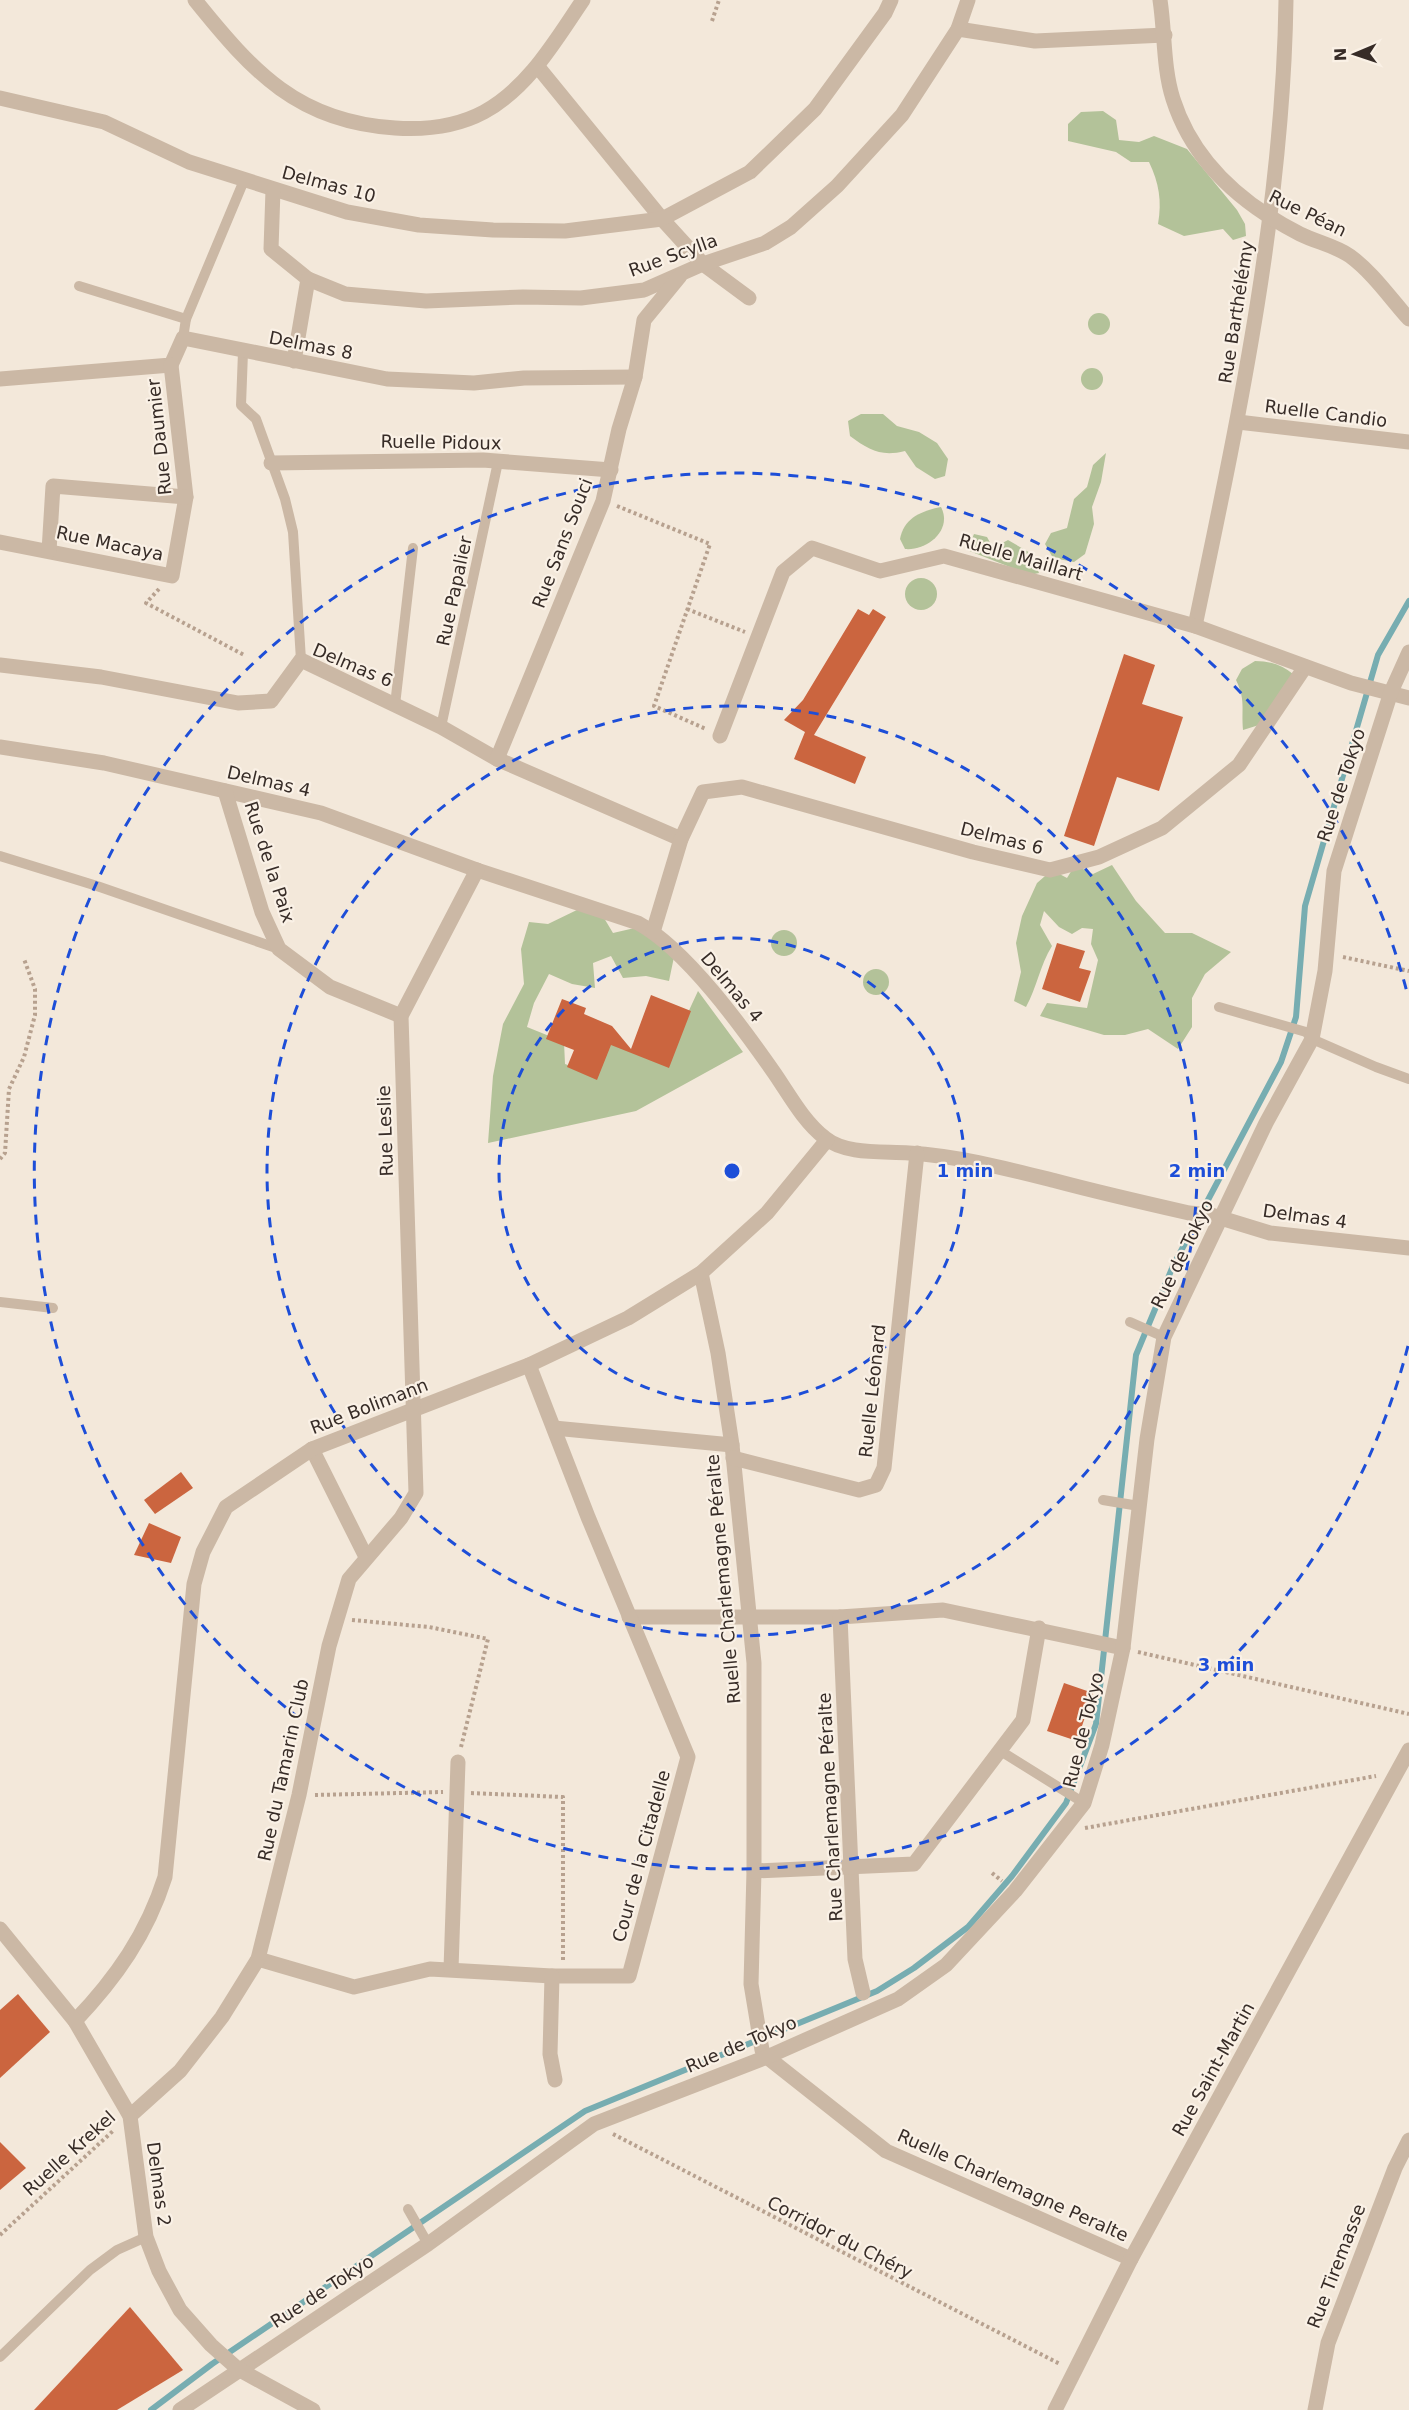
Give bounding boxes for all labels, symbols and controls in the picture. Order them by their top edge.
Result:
north arrow [1325,24,1385,84]
text: N [1331,47,1350,62]
street label: Delmas 10 [280,161,378,207]
street label: Rue Péan [1266,185,1350,241]
street label: Rue Scylla [626,229,720,281]
street label: Rue Barthélémy [1214,239,1258,385]
street label: Delmas 8 [267,327,355,363]
street label: Rue Daumier [142,377,176,496]
street label: Ruelle Candio [1263,395,1389,431]
street label: Ruelle Pidoux [380,430,502,454]
street label: Rue Sans Souci [528,475,596,611]
street label: Rue Macaya [54,521,166,565]
street label: Ruelle Maillart [957,529,1085,585]
street label: Rue Papalier [432,534,476,648]
street label: Delmas 6 [310,639,396,691]
street label: Rue de Tokyo [1313,725,1369,845]
street label: Delmas 4 [225,761,313,801]
street label: Rue de la Paix [240,799,300,926]
street label: Delmas 6 [958,818,1046,858]
street label: Delmas 4 [697,948,767,1026]
street label: Rue Leslie [373,1085,397,1177]
text: 1 min [937,1160,993,1181]
text: 2 min [1169,1160,1225,1181]
centre of rings [722,1161,742,1181]
street label: Rue de Tokyo [1147,1196,1217,1312]
street label: Delmas 4 [1261,1200,1349,1232]
street label: Ruelle Léonard [855,1323,889,1459]
street label: Rue Bolimann [307,1374,431,1438]
street label: Ruelle Charlemagne Péralte [702,1453,744,1705]
text: 3 min [1198,1654,1254,1675]
street label: Rue de Tokyo [1058,1670,1108,1790]
street label: Rue du Tamarin Club [253,1677,313,1863]
street label: Rue Charlemagne Péralte [814,1692,846,1922]
street label: Cour de la Citadelle [608,1768,674,1944]
street label: Rue Saint-Martin [1168,1998,1258,2140]
street label: Rue de Tokyo [682,2011,800,2077]
street label: Ruelle Krekel [19,2106,119,2200]
street label: Ruelle Charlemagne Peralte [894,2124,1132,2246]
street label: Delmas 2 [143,2140,175,2228]
street label: Corridor du Chéry [764,2191,916,2283]
street label: Rue Tiremasse [1303,2201,1369,2331]
street label: Rue de Tokyo [267,2250,377,2332]

